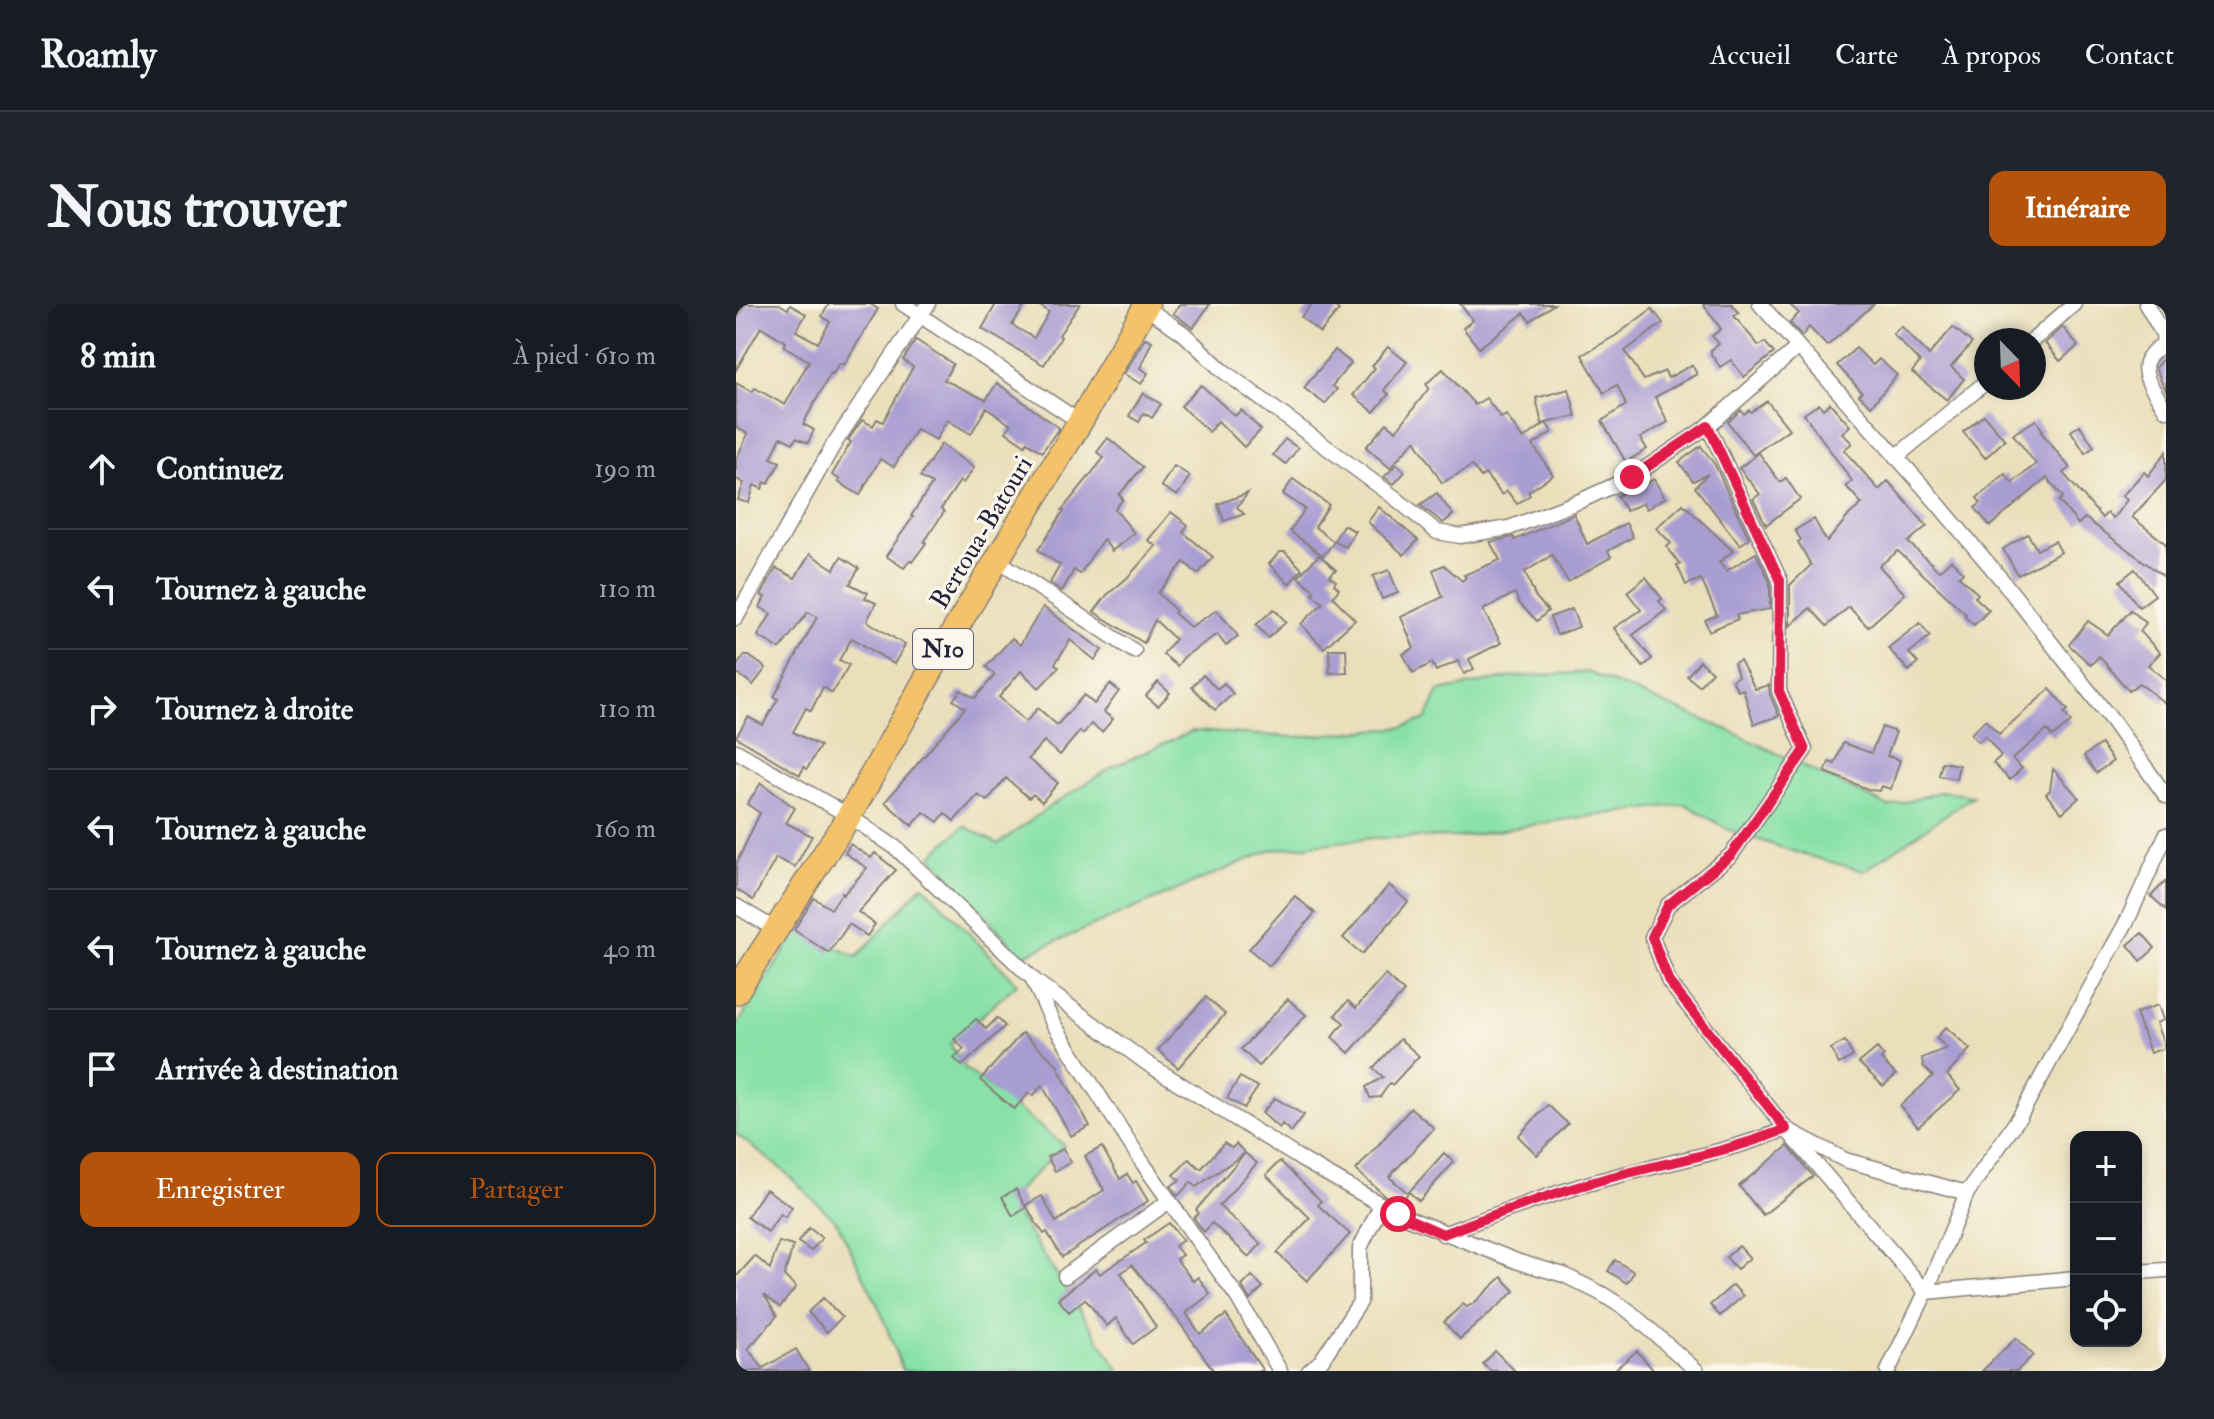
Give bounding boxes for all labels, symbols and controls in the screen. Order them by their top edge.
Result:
text: Roamly [40,31,157,79]
text: Accueil [1710,38,1791,73]
text: Carte [1835,38,1898,73]
text: À propos [1942,38,2041,73]
text: Contact [2085,38,2174,73]
button: Itinéraire [1989,171,2166,246]
text: Nous trouver [48,173,346,244]
north arrow [1974,328,2046,400]
text: 8 min [80,335,156,378]
text: À pied · 610 m [513,340,656,372]
icon: ahead [80,447,124,491]
street label: Bertoua-Batouri [924,450,1040,615]
text: Continuez [156,451,283,488]
text: 190 m [595,453,656,485]
route end [1614,459,1650,495]
icon: left [80,567,124,611]
text: Tournez à gauche [156,571,366,608]
text: 110 m [599,573,656,605]
road number: N10 [913,629,973,669]
icon: right [80,687,124,731]
text: Tournez à droite [156,691,353,728]
text: 110 m [599,693,656,725]
icon: left [80,807,124,851]
text: Tournez à gauche [156,811,366,848]
text: 160 m [595,813,656,845]
icon: left [80,927,124,971]
text: Tournez à gauche [156,931,366,968]
text: 40 m [603,933,656,965]
icon: arrive [80,1047,124,1091]
text: Arrivée à destination [156,1051,399,1088]
map controls [2070,1131,2142,1347]
button: + [2070,1131,2142,1203]
button: Enregistrer [80,1152,360,1227]
button: Partager [376,1152,656,1227]
route start [1380,1196,1416,1232]
button: − [2070,1203,2142,1275]
button: locate [2070,1275,2142,1347]

